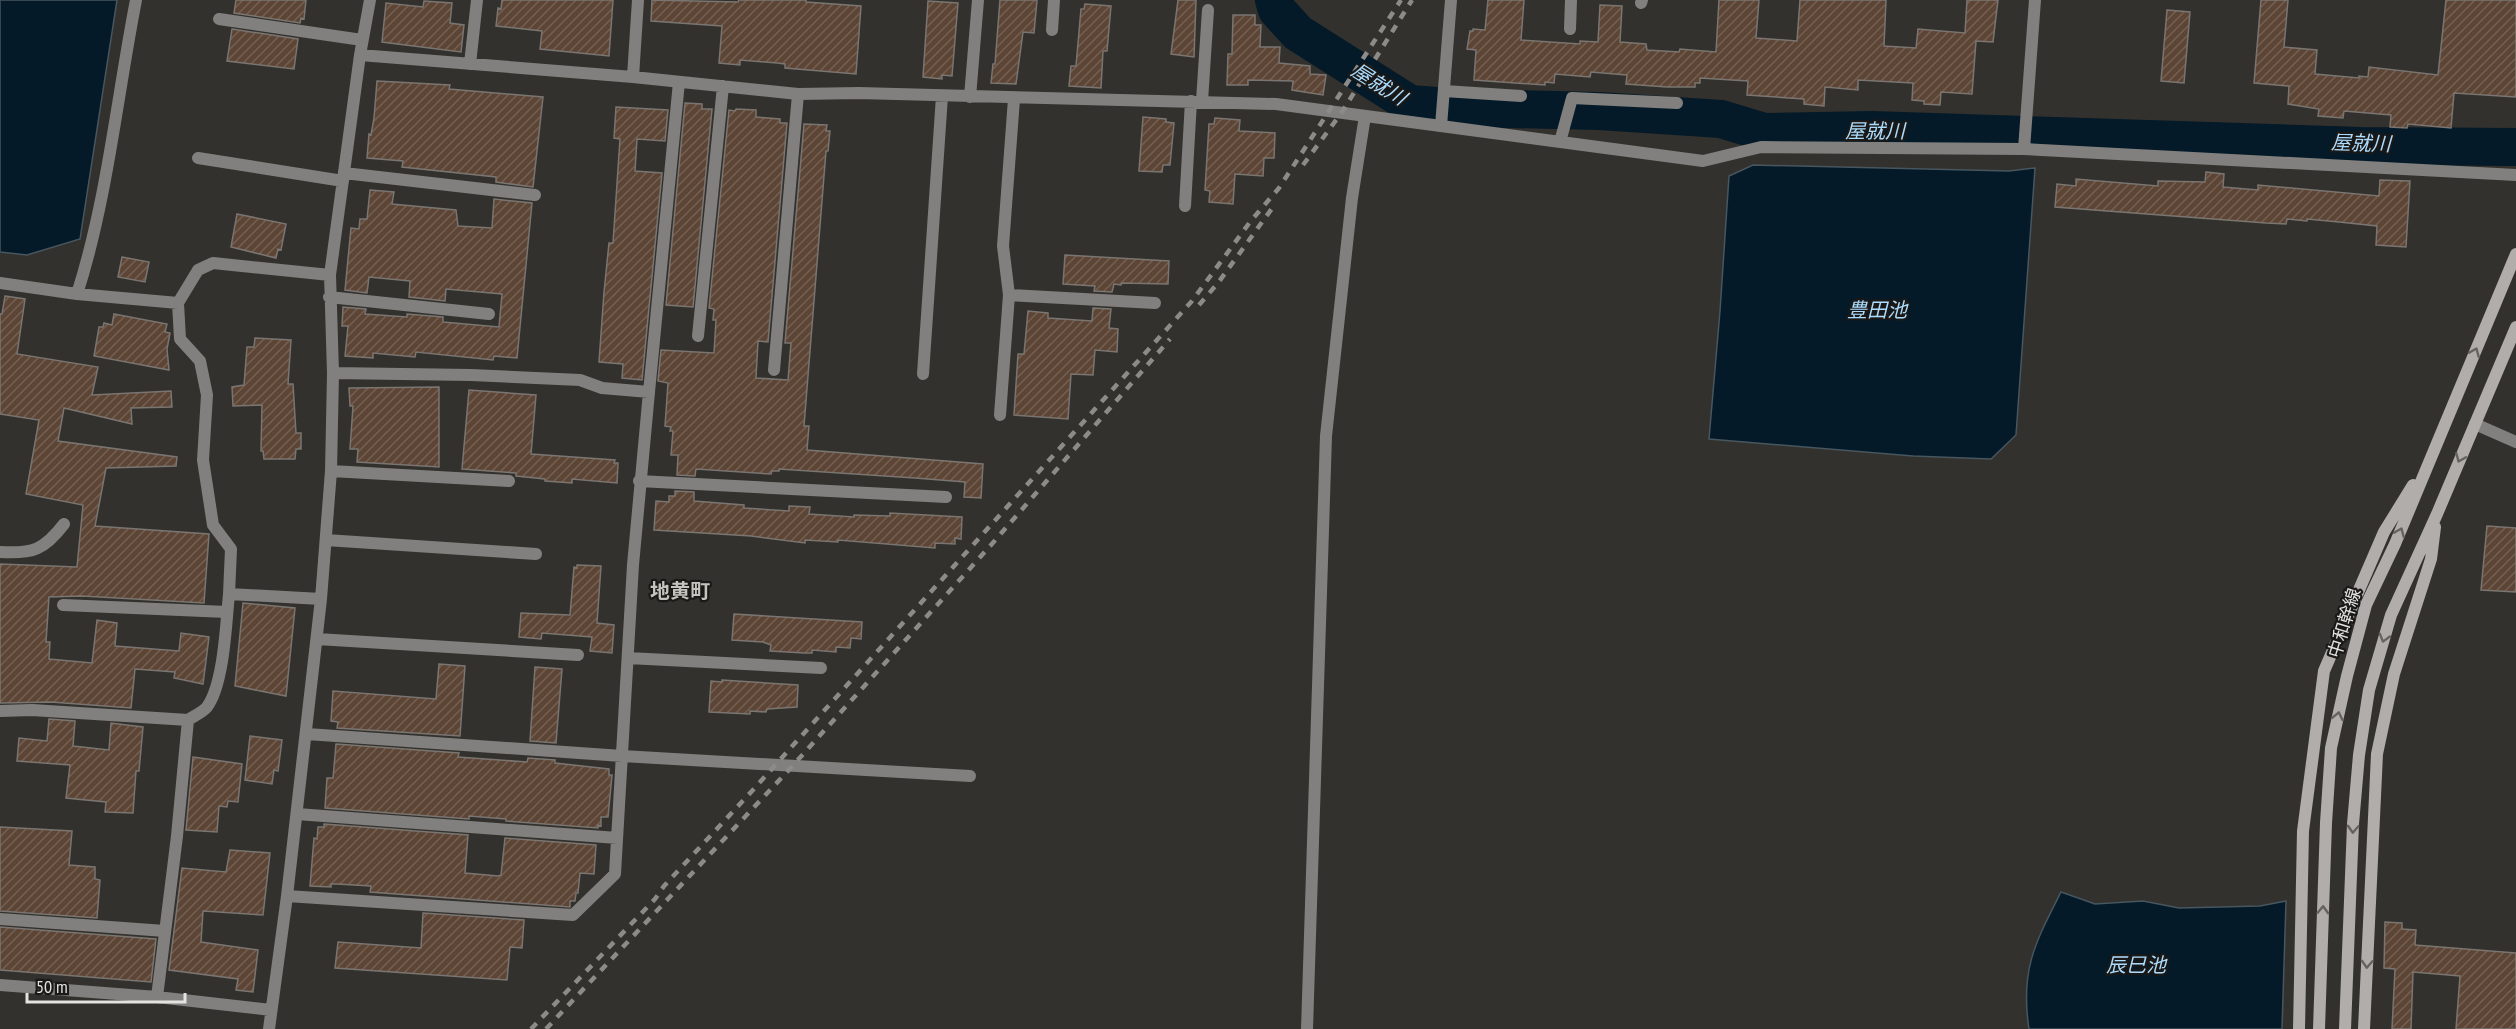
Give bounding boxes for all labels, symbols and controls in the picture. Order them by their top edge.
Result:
water label: 屋就川 [1347,57,1413,112]
water label: 屋就川 [1845,118,1907,144]
water label: 屋就川 [2331,129,2393,157]
water label: 豊田池 [1847,297,1909,323]
one-way arrow [2468,348,2480,359]
one-way arrow [2455,452,2467,463]
one-way arrow [2393,527,2405,538]
district label: 地黄町 [650,578,710,604]
street label: 中和幹線 [2322,585,2366,661]
one-way arrow [2379,632,2391,643]
one-way arrow [2331,711,2344,721]
one-way arrow [2346,825,2359,834]
one-way arrow [2317,906,2329,915]
water label: 辰巳池 [2106,952,2168,978]
one-way arrow [2361,959,2374,968]
scale bar [27,966,184,1004]
text: 50 m [36,975,68,998]

